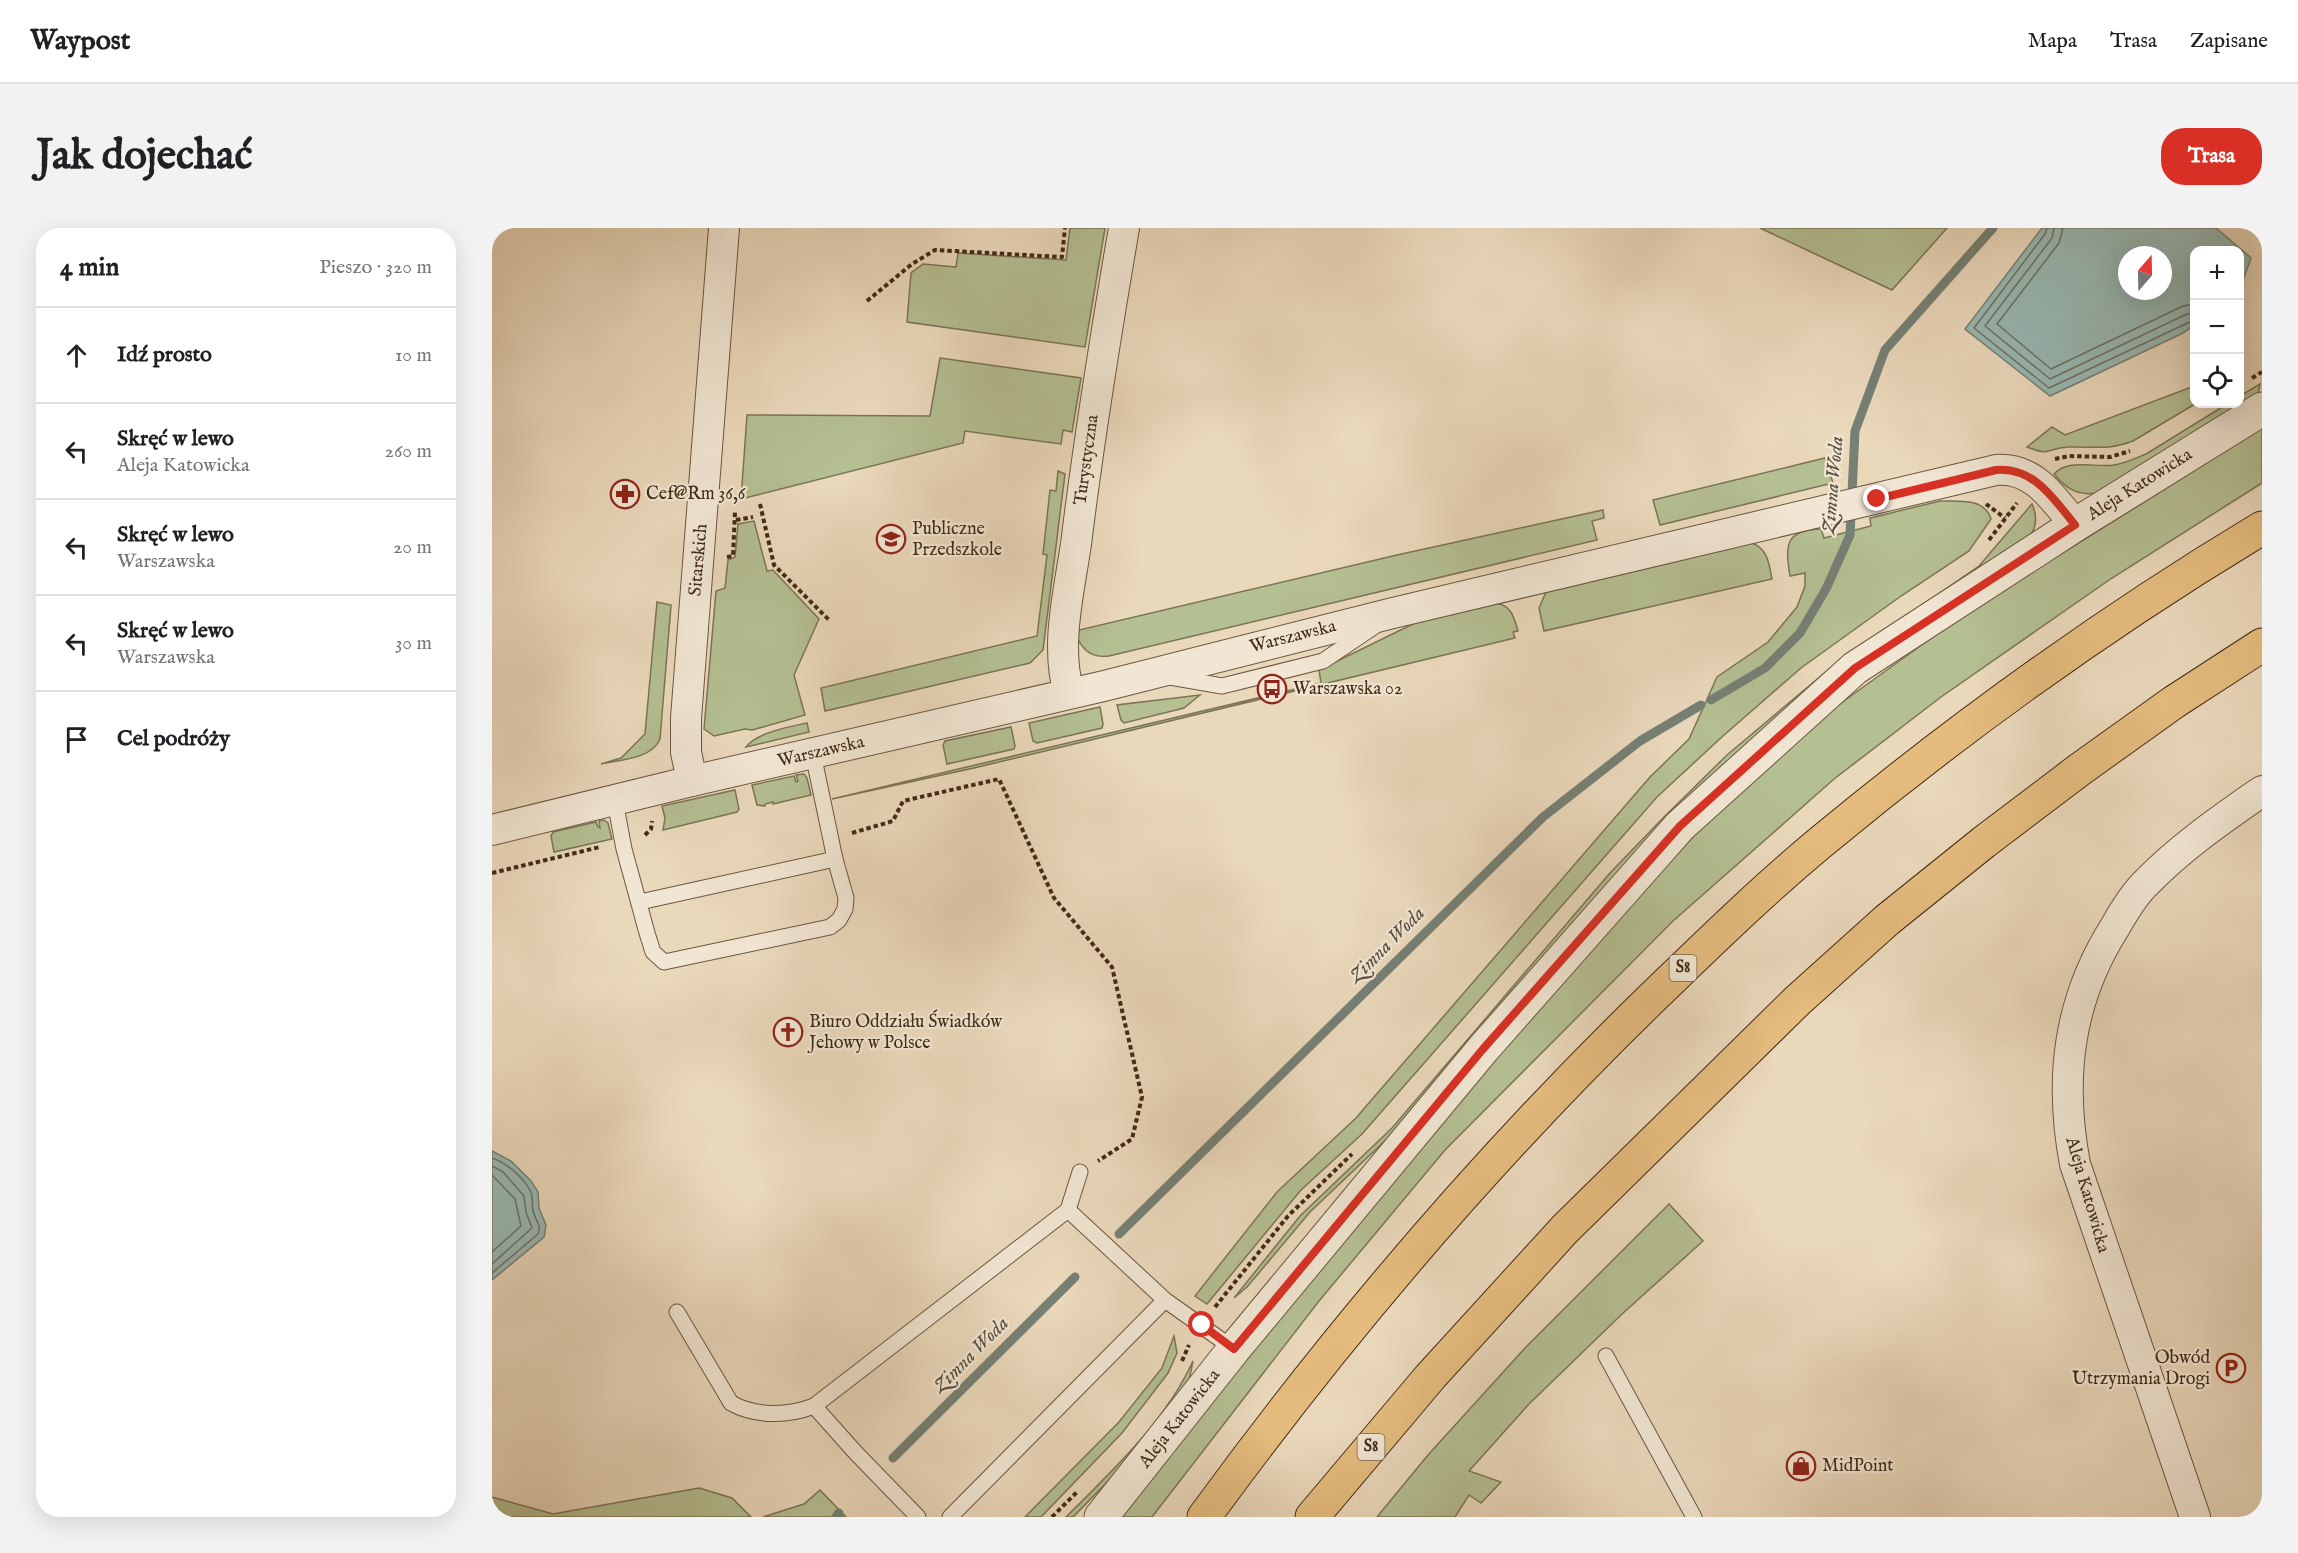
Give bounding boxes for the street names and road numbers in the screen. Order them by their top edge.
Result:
street label: Turystyczna [1069,413,1105,507]
street label: Aleja Katowicka [2082,444,2197,527]
street label: Sitarskich [684,522,714,597]
street label: Warszawska [1247,615,1339,659]
street label: Warszawska [775,731,867,773]
road number: S8 [1670,955,1696,981]
street label: Aleja Katowicka [2059,1133,2115,1256]
street label: Aleja Katowicka [1134,1365,1226,1474]
road number: S8 [1358,1434,1384,1460]

